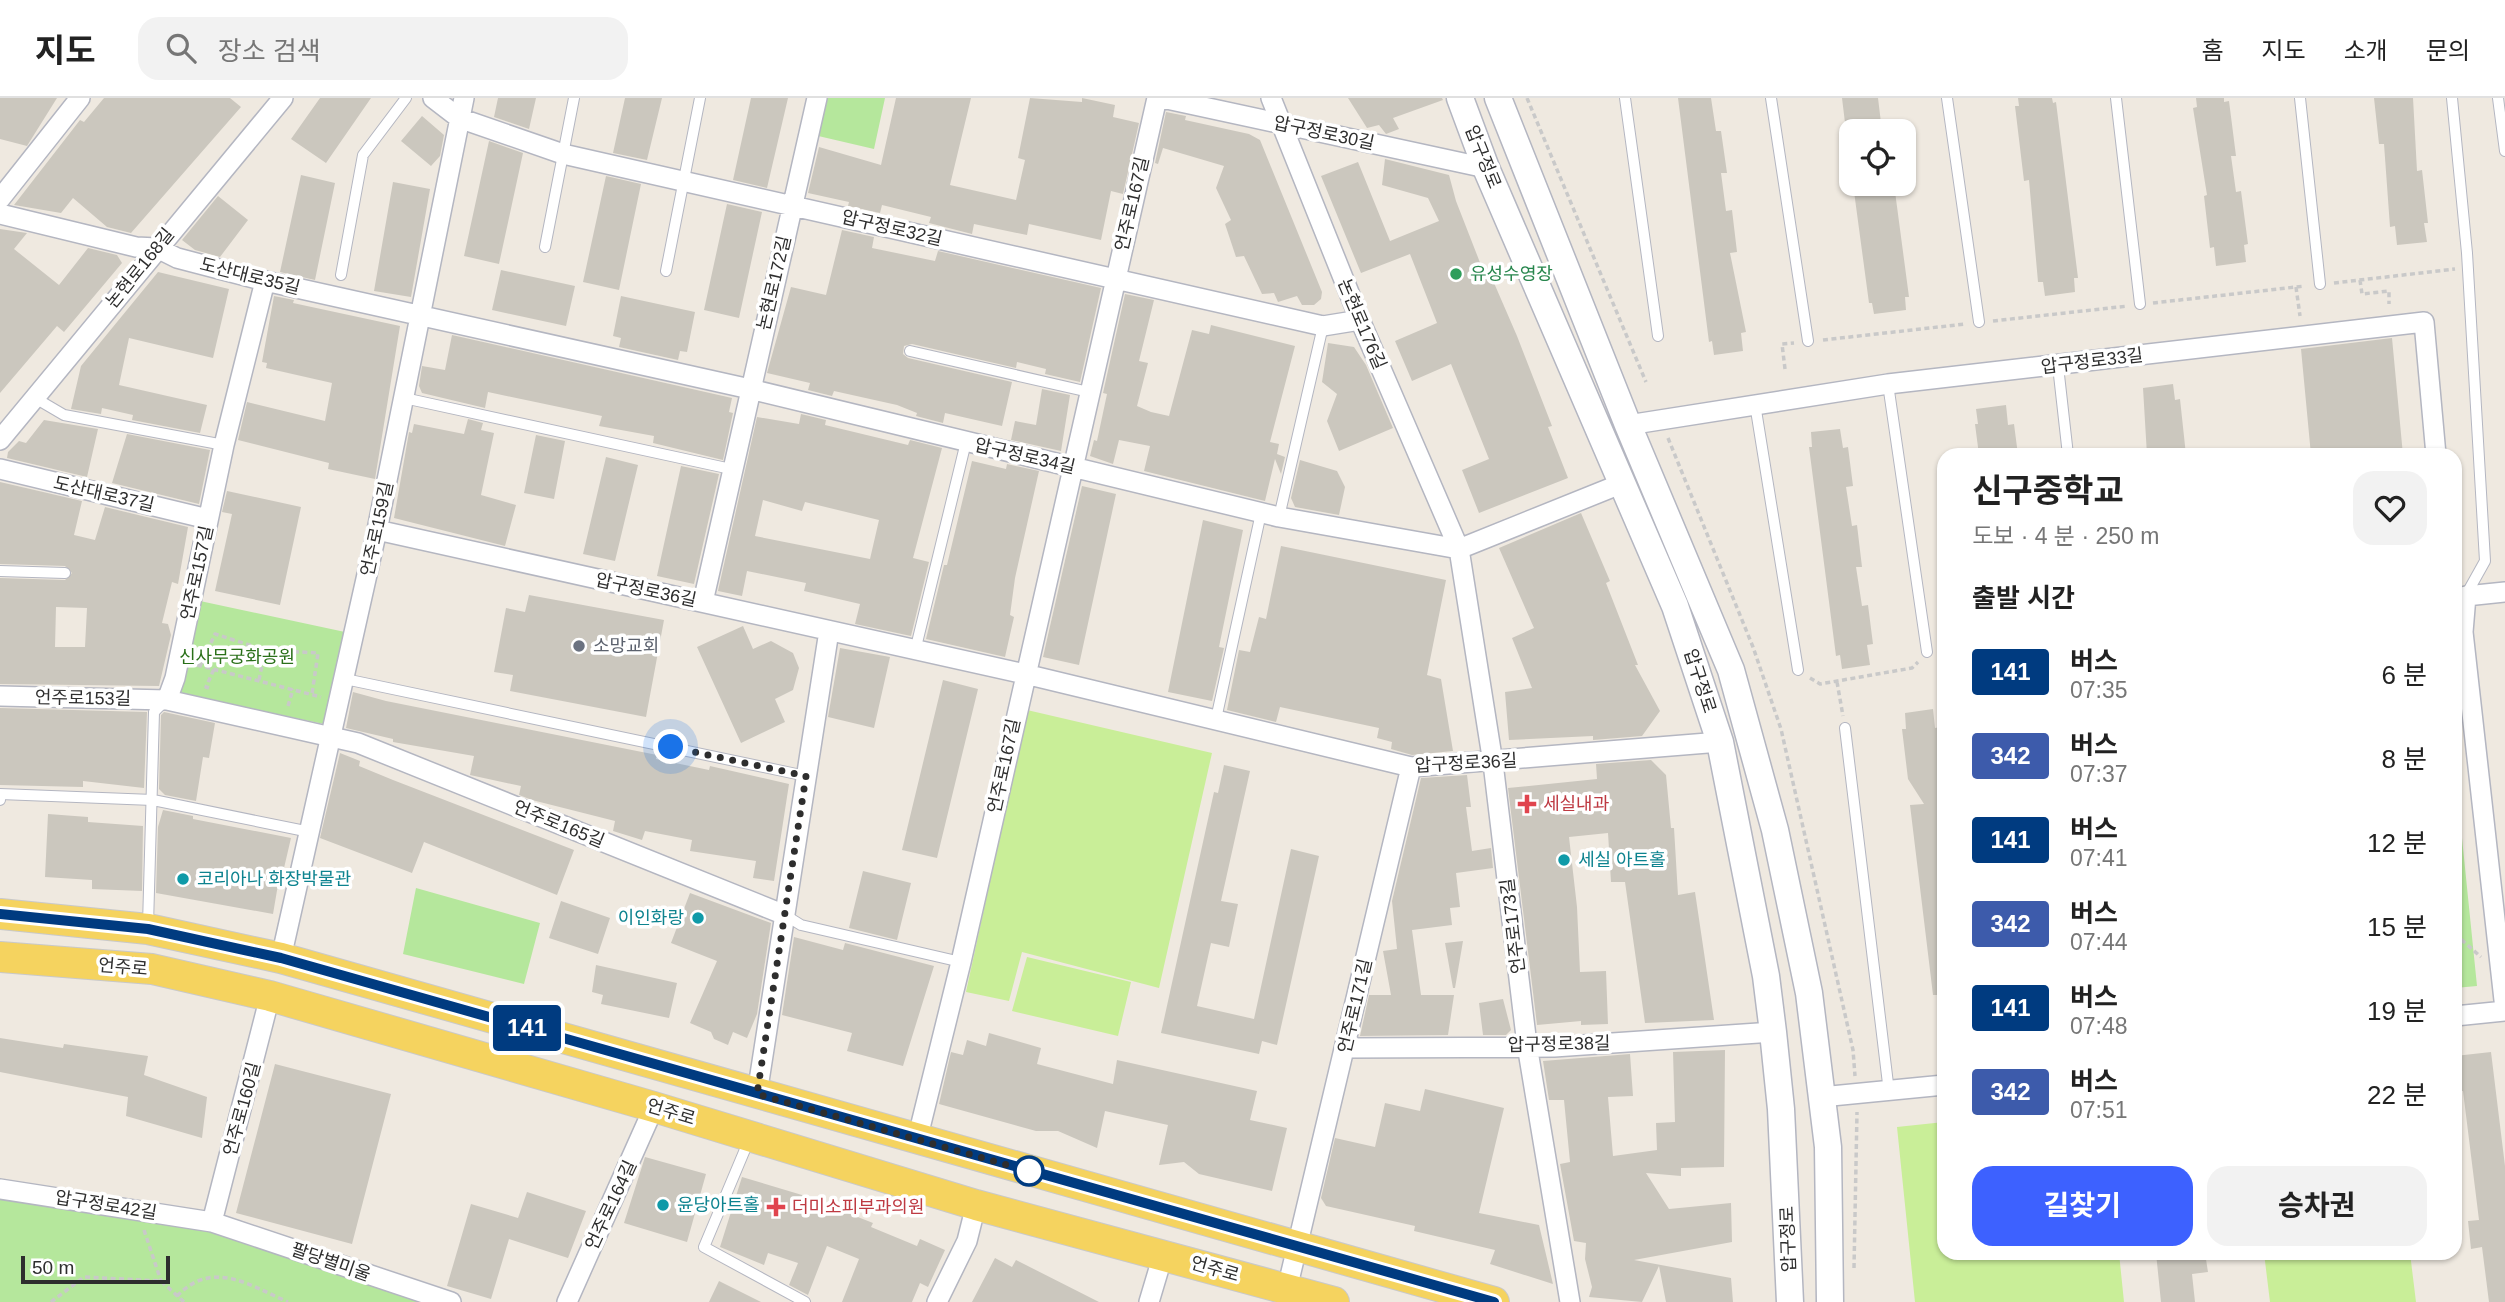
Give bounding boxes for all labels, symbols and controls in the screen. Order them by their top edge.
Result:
search box [138,17,628,80]
icon: search [162,29,200,67]
text: 지도 [35,32,96,69]
text: 장소 검색 [218,36,321,66]
text: 홈 [2201,37,2223,64]
text: 지도 [2261,37,2306,64]
text: 소개 [2344,37,2388,64]
text: 문의 [2426,37,2470,64]
street label: 압구정로30길 [1272,113,1376,153]
map controls [1839,119,1916,196]
button: locate [1839,119,1916,196]
street label: 압구정로 [1461,123,1505,191]
street label: 언주로167길 [1111,155,1153,253]
street label: 압구정로32길 [840,207,944,249]
street label: 논현로168길 [102,224,178,312]
street label: 논현로172길 [753,234,795,332]
street label: 도산대로35길 [198,254,302,298]
place label: 유성수영장 [1470,264,1553,284]
marker: 유성수영장 [1448,266,1464,282]
street label: 논현로176길 [1334,276,1390,372]
street label: 압구정로33길 [2040,345,2144,377]
street label: 압구정로34길 [973,435,1077,477]
button: heart [2353,471,2427,545]
text: 신구중학교 [1972,472,2124,509]
street label: 도산대로37길 [52,473,156,515]
street label: 언주로159길 [357,480,397,578]
text: 도보 · 4 분 · 250 m [1972,523,2159,549]
street label: 언주로157길 [177,524,217,622]
street label: 압구정로36길 [594,570,698,610]
text: 출발 시간 [1972,583,2075,613]
place label: 소망교회 [593,636,659,656]
marker: 소망교회 [571,638,587,654]
street label: 압구정로 [1680,646,1720,716]
text: 버스 [2070,646,2118,676]
park label: 신사무궁화공원 [179,647,295,667]
text: 141 [1990,658,2031,685]
text: 6 분 [2381,660,2427,690]
text: 07:35 [2070,677,2128,703]
street label: 언주로153길 [35,687,131,709]
street label: 언주로167길 [984,717,1024,815]
your location [653,729,688,764]
text: 버스 [2070,730,2118,760]
text: 342 [1990,742,2031,769]
text: 8 분 [2381,744,2427,774]
street label: 압구정로36길 [1414,750,1518,776]
text: 07:37 [2070,761,2128,787]
marker: 세실내과 [1517,794,1537,814]
place label: 세실내과 [1543,794,1610,814]
street label: 언주로165길 [511,797,607,851]
text: 버스 [2070,814,2118,844]
text: 141 [1990,826,2031,853]
text: 12 분 [2367,828,2427,858]
text: 07:41 [2070,845,2128,871]
place label: 세실 아트홀 [1578,850,1666,870]
marker: 세실 아트홀 [1556,852,1572,868]
place label: 코리아나 화장박물관 [197,869,351,889]
marker: 코리아나 화장박물관 [175,871,191,887]
street label: 언주로173길 [1497,877,1529,975]
text: 버스 [2070,898,2118,928]
place label: 이인화랑 [618,908,684,928]
marker: 이인화랑 [690,910,706,926]
text: 342 [1990,910,2031,937]
text: 15 분 [2367,912,2427,942]
text: 07:44 [2070,929,2128,955]
street label: 언주로 [97,955,149,979]
street label: 언주로171길 [1334,957,1376,1055]
text: 버스 [2070,982,2118,1012]
text: 141 [1990,994,2031,1021]
text: 19 분 [2367,996,2427,1026]
line badge: 141 [487,1005,567,1051]
text: 07:48 [2070,1013,2128,1039]
text: 141 [507,1014,547,1041]
street label: 압구정로38길 [1507,1033,1611,1055]
street label: 언주로160길 [220,1060,264,1158]
text: 버스 [2070,1066,2118,1096]
text: 342 [1990,1078,2031,1105]
text: 22 분 [2367,1080,2427,1110]
street label: 언주로 [644,1095,698,1129]
text: 07:51 [2070,1097,2128,1123]
unlabelled marker [1014,1156,1044,1186]
street label: 언주로164길 [582,1157,640,1253]
button: 길찾기 [1972,1166,2193,1246]
button: 승차권 [2207,1166,2427,1246]
street label: 압구정로42길 [54,1187,158,1223]
place label: 윤당아트홀 [677,1195,760,1215]
marker: 윤당아트홀 [655,1197,671,1213]
marker: 더미소피부과의원 [766,1197,786,1217]
place label: 더미소피부과의원 [792,1197,924,1217]
street label: 압구정로 [1777,1206,1799,1272]
street label: 팔당별미울 [289,1239,373,1285]
scale bar [21,1253,170,1285]
street label: 언주로 [1188,1253,1242,1285]
text: 50 m [32,1257,74,1278]

